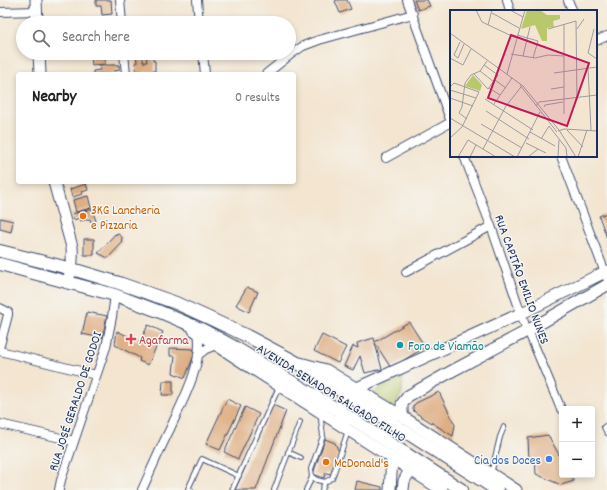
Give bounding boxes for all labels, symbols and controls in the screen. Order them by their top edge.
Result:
inset map [450,10,597,157]
search box [16,16,296,60]
icon: search [30,27,52,49]
text: Search here [62,27,130,49]
text: Nearby [32,86,76,110]
text: 0 results [235,89,280,108]
place label: 3KG Lancheria e Pizzaria [91,202,161,236]
marker: 3KG Lancheria e Pizzaria [78,211,88,221]
street label: RUA CAPITÃO EMILIO NUNES [488,212,553,348]
street label: RUA JOSÉ GERALDO DE GODOI [45,330,108,474]
place label: Agafarma [139,332,189,351]
marker: Agafarma [126,334,136,344]
place label: Foro de Viamão [408,338,484,357]
street label: AVENIDA SENADOR SALGADO FILHO [252,340,409,448]
marker: Foro de Viamão [395,340,405,350]
map controls [559,406,595,478]
button: + [559,406,595,442]
button: − [559,442,595,478]
place label: Cia dos Doces [474,452,541,471]
marker: Cia dos Doces [544,454,554,464]
place label: McDonald's [334,455,389,474]
marker: McDonald's [321,457,331,467]

